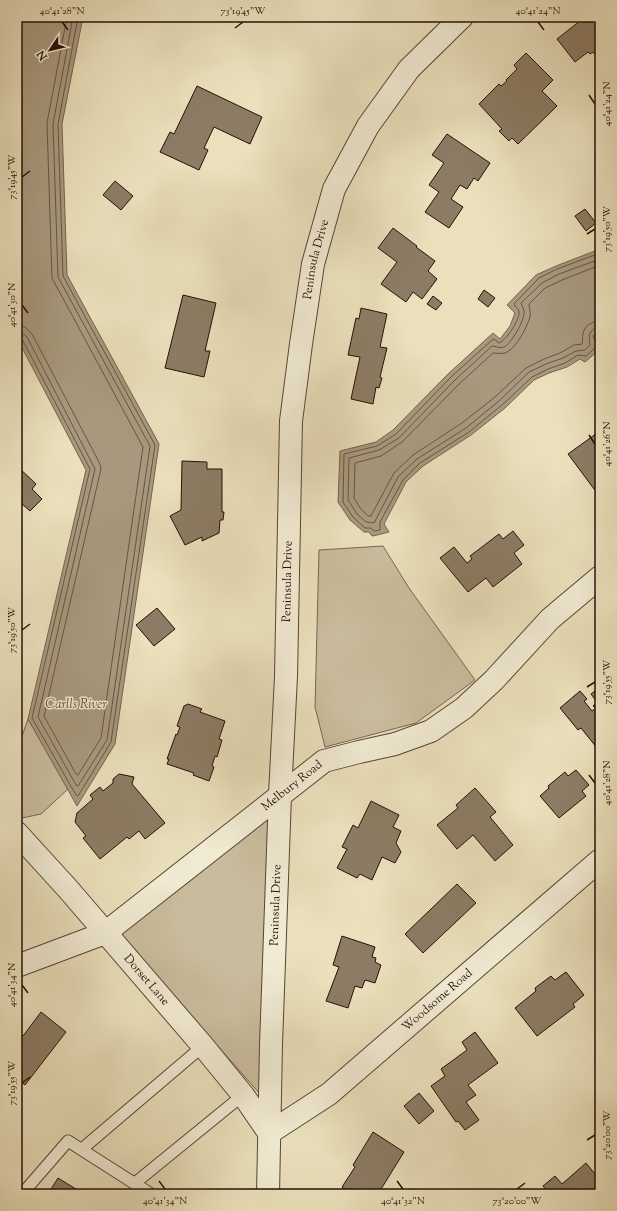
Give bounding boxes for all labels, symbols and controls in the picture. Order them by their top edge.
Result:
text: 40°41'28"N [40,4,84,19]
text: 73°19'45"W [221,4,265,19]
text: 40°41'24"N [516,4,560,19]
north arrow [30,30,70,70]
text: N [33,47,52,64]
text: 40°41'24"N [600,82,615,126]
text: 73°19'45"W [5,155,20,199]
text: 73°19'50"W [600,206,615,252]
street label: Peninsula Drive [299,217,334,301]
text: 40°41'30"N [5,283,20,327]
text: 40°41'26"N [600,422,615,466]
street label: Peninsula Drive [278,540,298,622]
text: 73°19'50"W [5,607,20,653]
text: 73°19'55"W [600,660,615,704]
water label: Carlls River [45,696,107,714]
street label: Melbury Road [258,756,327,816]
text: 40°41'28"N [600,761,615,805]
street label: Peninsula Drive [266,864,287,946]
street label: Dorset Lane [119,950,174,1010]
text: 40°41'34"N [5,963,20,1007]
street label: Woodsome Road [398,964,477,1036]
text: 73°19'55"W [5,1061,20,1105]
text: 73°20'00"W [600,1111,615,1159]
text: 40°41'34"N [143,1194,187,1209]
text: 40°41'32"N [381,1194,425,1209]
text: 73°20'00"W [493,1194,541,1209]

